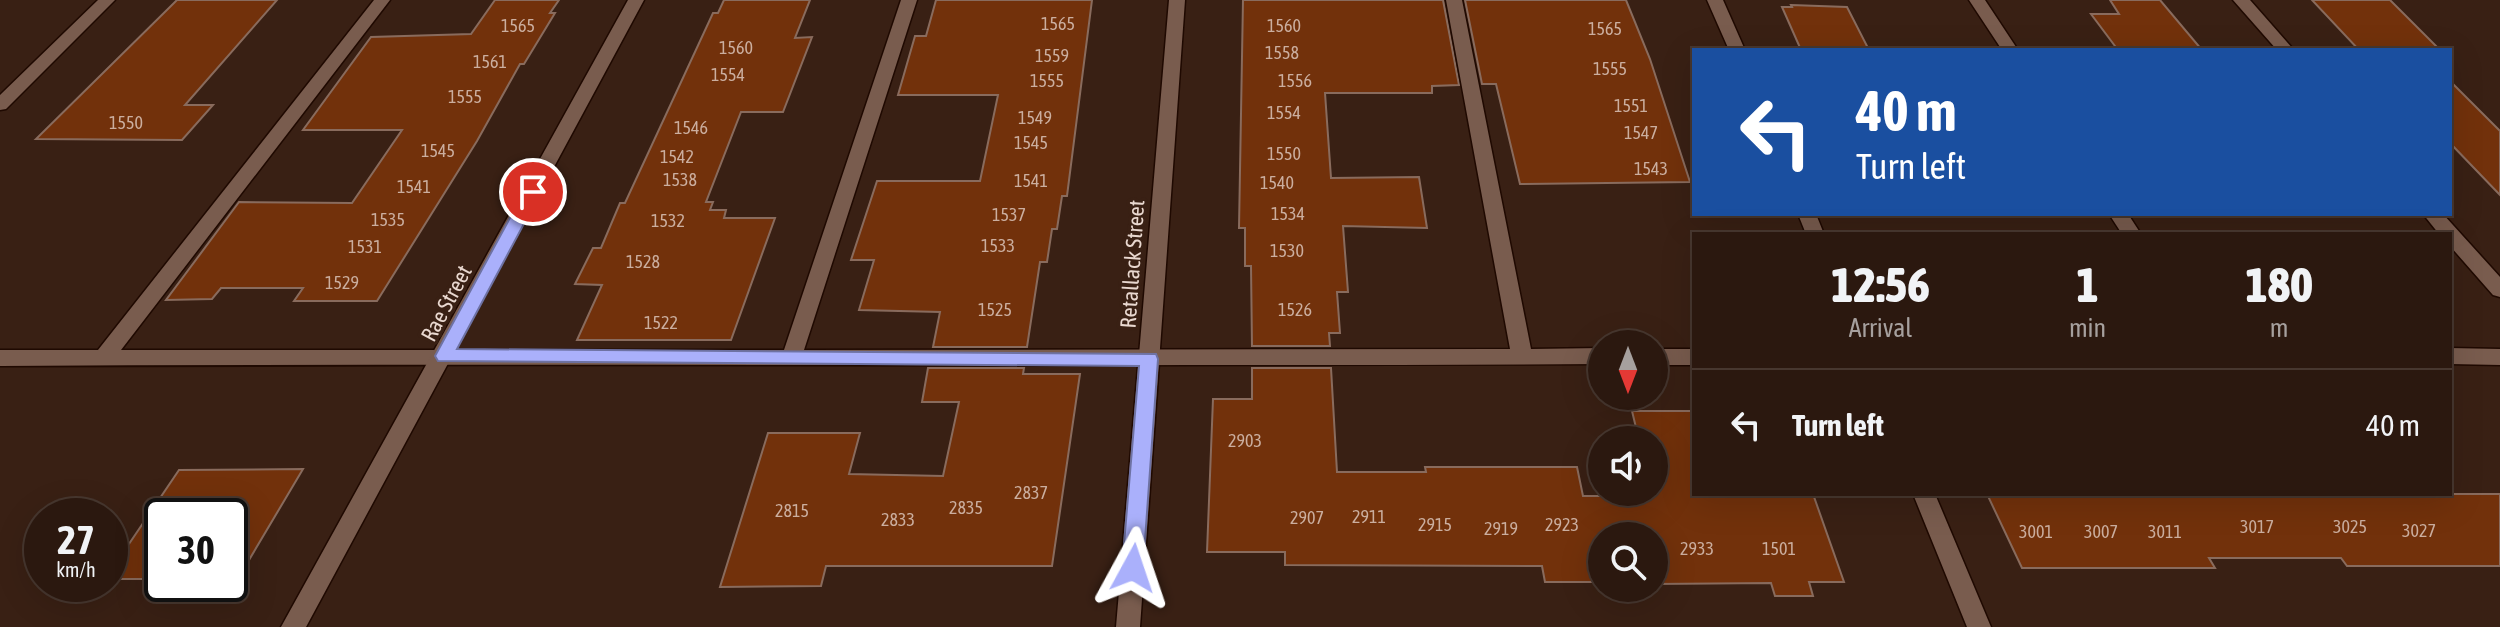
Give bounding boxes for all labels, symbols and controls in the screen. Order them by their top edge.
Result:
house number: 1565 [1041,13,1075,34]
house number: 1565 [501,15,535,36]
house number: 1560 [1267,15,1301,36]
house number: 1565 [1588,18,1622,39]
house number: 1560 [719,37,753,58]
house number: 1558 [1265,42,1299,63]
house number: 1559 [1035,45,1069,66]
house number: 1561 [473,51,507,72]
house number: 1555 [1593,58,1627,79]
house number: 1554 [711,64,745,85]
house number: 1555 [1030,70,1064,91]
house number: 1556 [1278,70,1312,91]
text: 40 m [1856,79,1957,143]
icon: left [1724,80,1828,184]
house number: 1555 [448,86,482,107]
house number: 1551 [1614,95,1648,116]
house number: 1554 [1267,102,1301,123]
house number: 1549 [1018,107,1052,128]
house number: 1550 [109,112,143,133]
house number: 1546 [674,117,708,138]
house number: 1547 [1624,122,1658,143]
house number: 1545 [1014,132,1048,153]
house number: 1545 [421,140,455,161]
house number: 1550 [1267,143,1301,164]
text: Turn left [1856,145,1966,187]
house number: 1542 [660,146,694,167]
pin [499,158,567,226]
house number: 1543 [1634,158,1668,179]
house number: 1538 [663,169,697,190]
icon: arrive [511,170,555,214]
house number: 1541 [1014,170,1048,191]
house number: 1540 [1260,172,1294,193]
house number: 1541 [397,176,431,197]
street label: Retallack Street [1115,199,1149,329]
house number: 1534 [1271,203,1305,224]
house number: 1537 [992,204,1026,225]
house number: 1535 [371,209,405,230]
house number: 1532 [651,210,685,231]
house number: 1533 [981,235,1015,256]
house number: 1531 [348,236,382,257]
house number: 1530 [1270,240,1304,261]
house number: 1528 [626,251,660,272]
text: 12:56 [1831,257,1930,312]
text: 1 [2076,257,2099,312]
text: 180 [2245,257,2313,312]
street label: Rae Street [415,260,477,346]
house number: 1529 [325,272,359,293]
house number: 1525 [978,299,1012,320]
house number: 1526 [1278,299,1312,320]
house number: 1522 [644,312,678,333]
text: Arrival [1849,313,1912,343]
text: min [2069,313,2106,343]
text: m [2270,313,2288,343]
north arrow [1588,330,1668,410]
map controls [1588,330,1668,602]
icon: left [1724,403,1768,447]
text: Turn left [1792,408,1884,442]
text: 40 m [2366,408,2420,442]
button: sound [1588,426,1668,506]
house number: 2903 [1228,430,1262,451]
house number: 2837 [1014,482,1048,503]
house number: 2835 [949,497,983,518]
speed limit sign: 30 [144,498,248,602]
house number: 2815 [775,500,809,521]
house number: 2911 [1352,506,1386,527]
house number: 2907 [1290,507,1324,528]
house number: 2833 [881,509,915,530]
house number: 2915 [1418,514,1452,535]
house number: 2923 [1545,514,1579,535]
house number: 3017 [2240,516,2274,537]
house number: 3025 [2333,516,2367,537]
text: 27 [57,517,95,562]
house number: 2919 [1484,518,1518,539]
house number: 3027 [2402,520,2436,541]
house number: 3001 [2019,521,2053,542]
house number: 3007 [2084,521,2118,542]
house number: 3011 [2148,521,2182,542]
button: search [1588,522,1668,602]
position arrow [1091,526,1175,610]
house number: 2933 [1680,538,1714,559]
house number: 1501 [1762,538,1796,559]
text: km/h [56,558,96,581]

